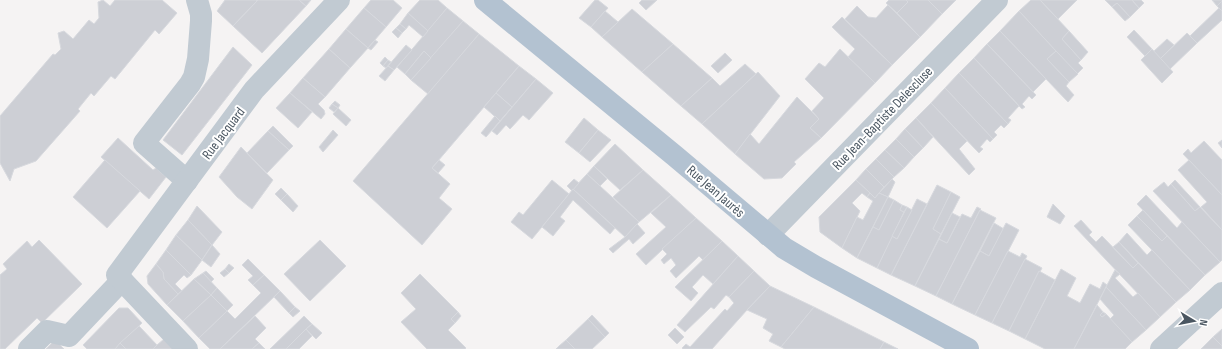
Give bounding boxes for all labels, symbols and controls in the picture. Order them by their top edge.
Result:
street label: Rue Jean-Baptiste Delescluse [829,63,936,174]
street label: Rue Jacquard [198,104,249,163]
street label: Rue Jean Jaurès [683,162,748,221]
north arrow [1174,301,1214,341]
text: N [1196,319,1210,327]

